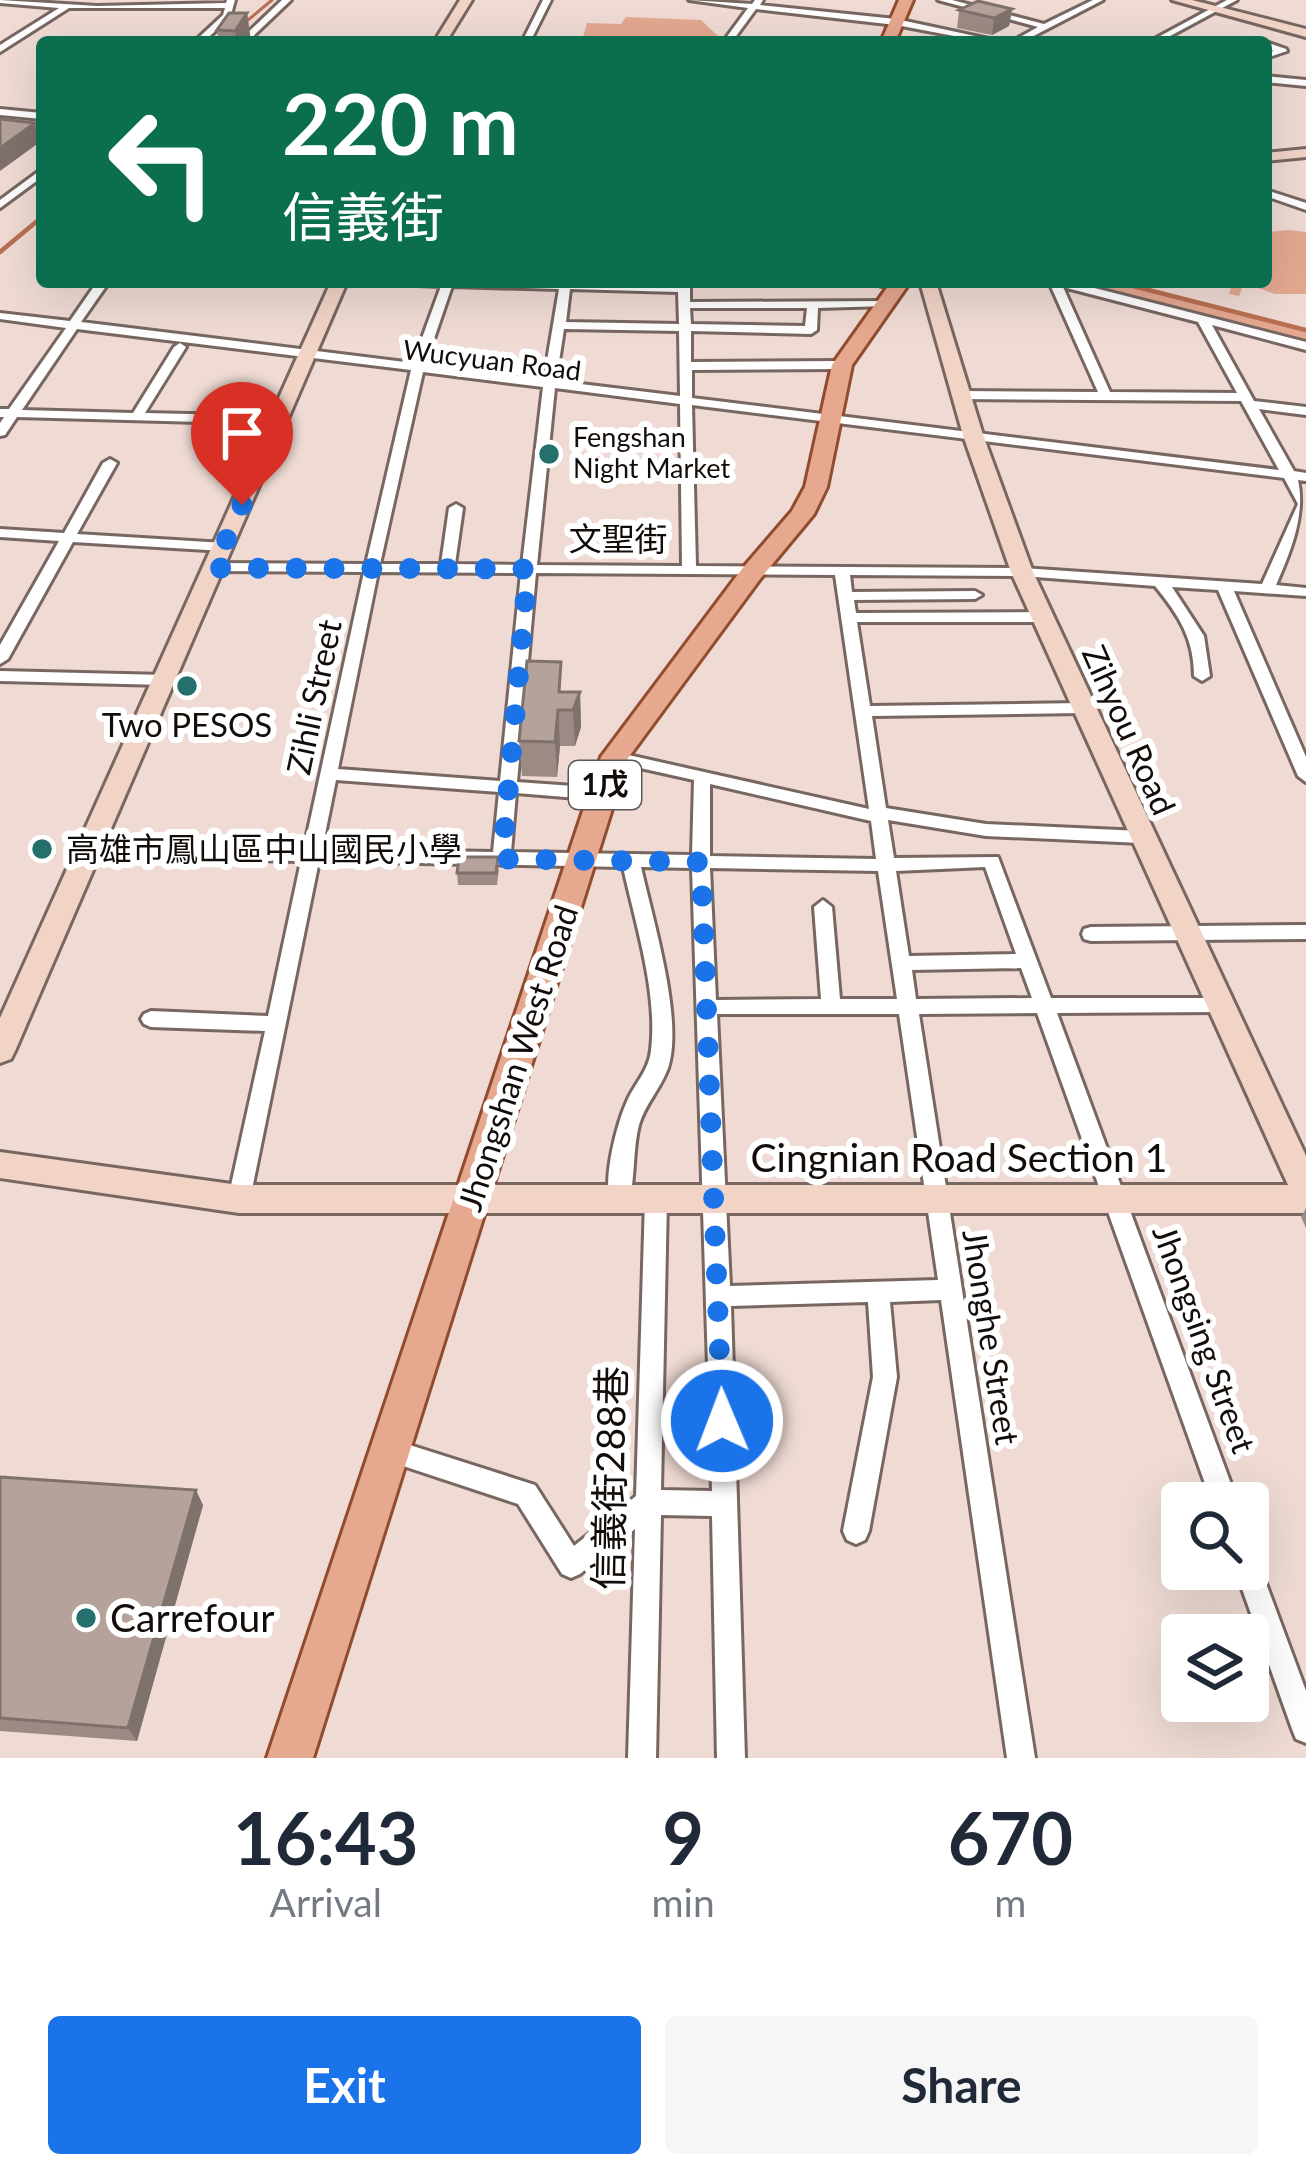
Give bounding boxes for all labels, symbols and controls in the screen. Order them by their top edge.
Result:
text: 220 m [282,72,519,173]
icon: left [84,84,240,240]
text: 信義街 [282,184,444,249]
street label: Wucyuan Road [401,332,583,387]
pin [191,382,293,505]
icon: arrive [209,400,275,466]
place label: Fengshan Night Market [573,420,730,484]
marker: Fengshan Night Market [536,441,562,467]
street label: 文聖街 [569,518,668,558]
street label: Zihli Street [277,616,349,778]
street label: Zihyou Road [1075,639,1185,820]
marker: Two PESOS [174,673,200,699]
place label: Two PESOS [102,704,272,744]
road number: 1戊 [569,761,641,809]
place label: 高雄市鳳山區中山國民小學 [66,828,462,868]
marker: 高雄市鳳山區中山國民小學 [29,836,55,862]
street label: Jhongshan West Road [449,900,585,1216]
street label: Cingnian Road Section 1 [751,1134,1167,1180]
street label: Jhongsing Street [1145,1219,1265,1458]
street label: Jhonghe Street [955,1226,1029,1448]
position arrow [659,1358,785,1484]
street label: 信義街288巷 [584,1366,634,1590]
map controls [1161,1482,1269,1722]
button: search [1161,1482,1269,1590]
place label: Carrefour [110,1594,275,1640]
marker: Carrefour [73,1605,99,1631]
button: layers [1161,1614,1269,1722]
text: 16:43 [233,1794,419,1880]
text: 9 [662,1794,704,1880]
text: 670 [948,1794,1073,1880]
text: Arrival [270,1879,382,1925]
text: min [652,1879,715,1925]
text: m [994,1879,1026,1925]
button: Exit [48,2016,641,2154]
button: Share [665,2016,1258,2154]

